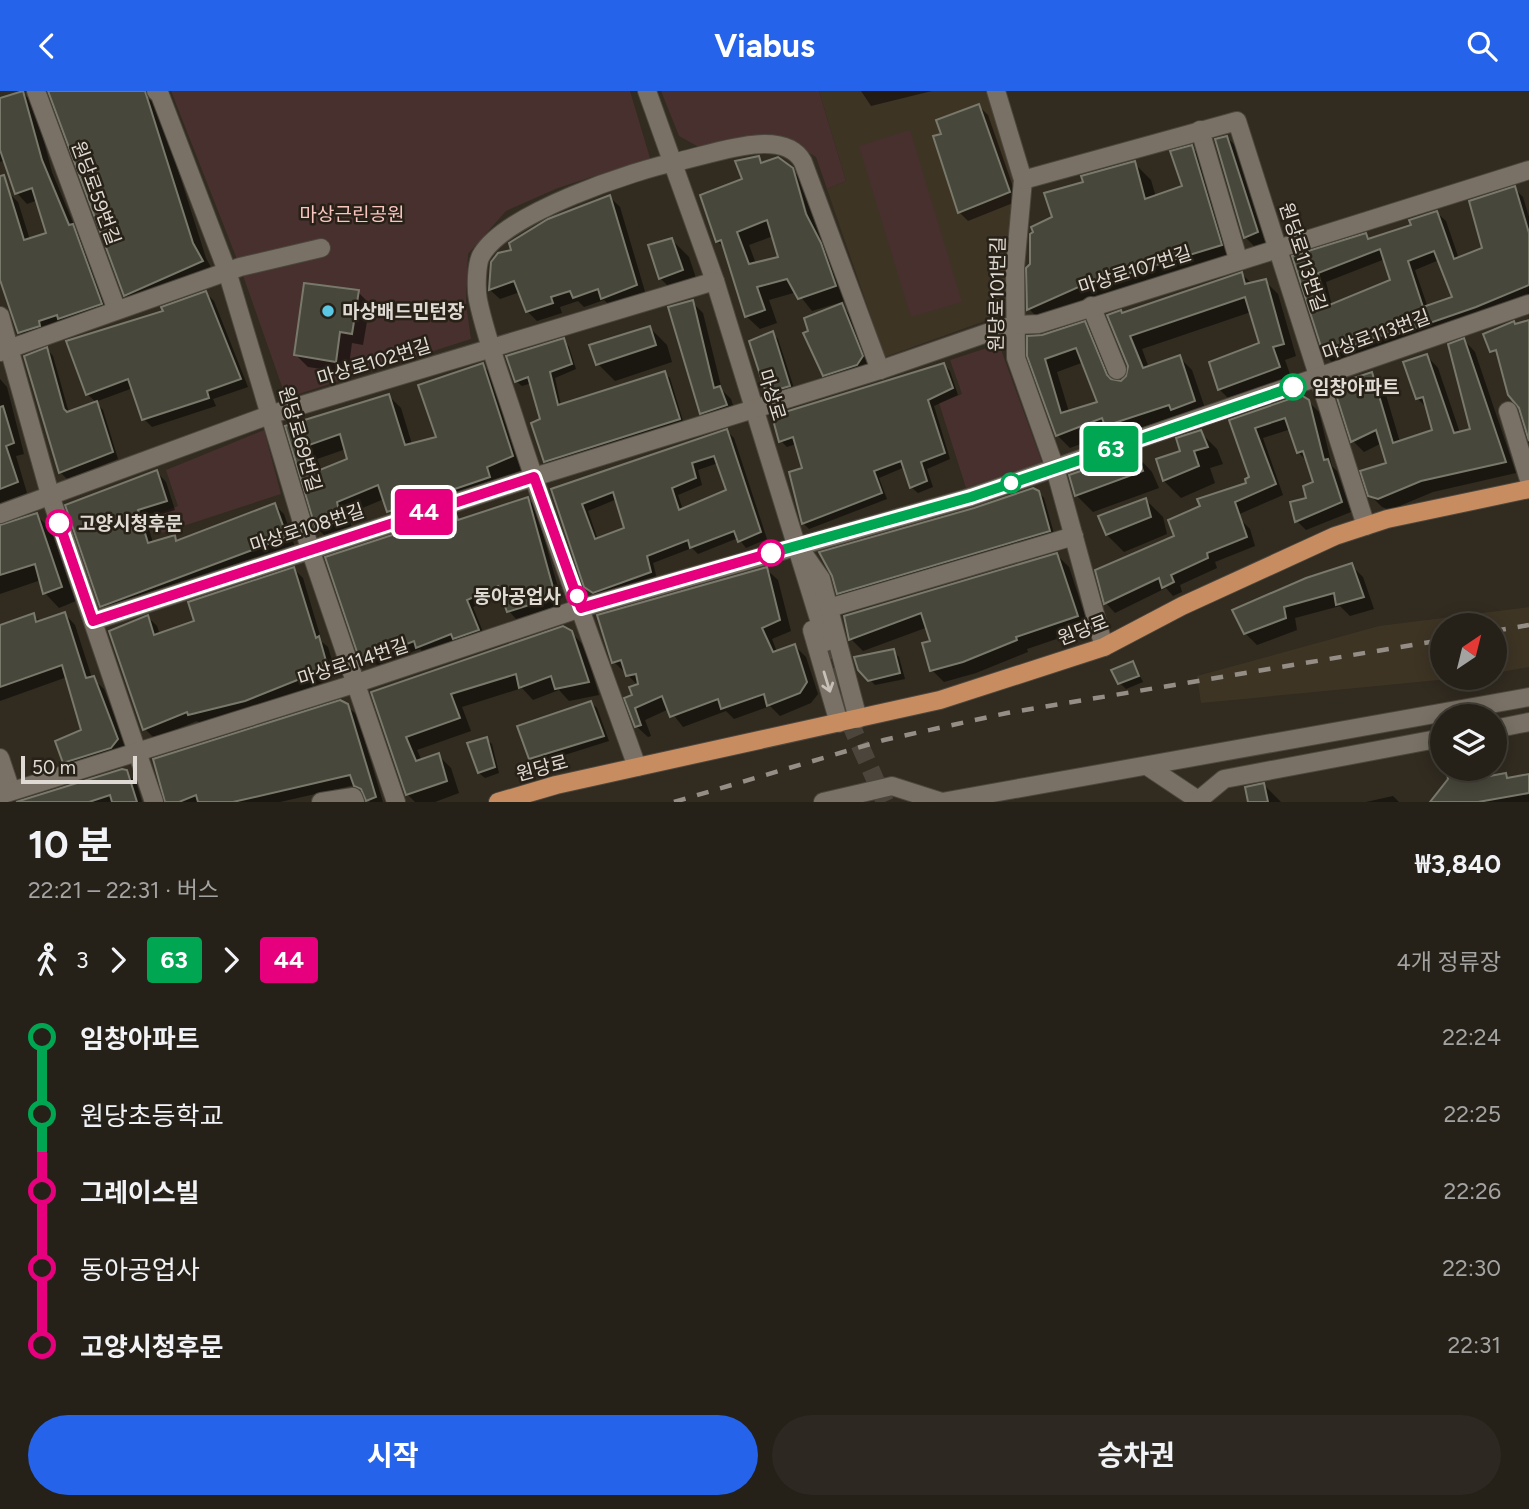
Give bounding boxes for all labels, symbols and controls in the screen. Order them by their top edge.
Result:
icon: back [28,27,66,65]
text: Viabus [714,27,815,65]
icon: search [1463,27,1501,65]
street label: 원당로59번길 [67,138,125,248]
street label: 원당로113번길 [1275,200,1331,314]
park label: 마상근린공원 [300,203,404,226]
street label: 원당로101번길 [984,236,1010,352]
street label: 마상로107번길 [1076,241,1194,299]
place label: 마상배드민턴장 [342,300,464,323]
marker: 마상배드민턴장 [320,303,336,319]
street label: 마상로113번길 [1319,305,1433,365]
street label: 마상로102번길 [314,334,434,390]
street label: 마상로 [753,367,791,423]
marker: 임창아파트 [1280,374,1306,400]
place label: 임창아파트 [1312,376,1399,399]
street label: 원당로69번길 [274,383,326,495]
line badge: 63 [1080,426,1142,472]
text: 63 [1097,434,1125,463]
unlabelled marker [1001,473,1021,493]
line badge: 44 [392,489,456,535]
text: 44 [409,497,439,526]
street label: 마상로108번길 [247,499,367,557]
marker: 고양시청후문 [46,510,72,536]
place label: 고양시청후문 [78,512,183,535]
unlabelled marker [758,540,784,566]
place label: 동아공업사 [474,585,562,608]
marker: 동아공업사 [567,586,587,606]
street label: 원당로 [1054,610,1112,650]
north arrow [1430,613,1507,689]
map controls [1430,613,1507,781]
street label: 마상로114번길 [295,633,411,691]
one-way arrow [822,671,835,693]
button: layers [1430,704,1507,781]
street label: 원당로 [514,750,570,786]
scale bar [21,753,136,785]
text: 50 m [32,756,76,779]
text: 10 분 [28,822,113,868]
text: ₩3,840 [1415,848,1501,880]
text: 22:21 – 22:31 · 버스 [28,876,219,904]
icon: walk [28,941,66,979]
icon: forward [99,941,137,979]
icon: forward [212,941,250,979]
text: 63 [161,945,188,974]
text: 44 [274,945,304,974]
text: 3 [76,946,89,974]
text: 4개 정류장 [1396,948,1501,976]
text: 임창아파트 [80,1023,200,1055]
text: 22:24 [1442,1023,1501,1051]
text: 원당초등학교 [80,1100,224,1132]
text: 22:25 [1443,1100,1501,1128]
text: 그레이스빌 [80,1177,200,1209]
text: 22:26 [1444,1177,1501,1205]
text: 동아공업사 [80,1254,200,1286]
text: 22:30 [1442,1254,1501,1282]
text: 고양시청후문 [80,1331,224,1363]
text: 22:31 [1447,1331,1501,1359]
button: 시작 [28,1415,758,1495]
button: 승차권 [772,1415,1501,1495]

